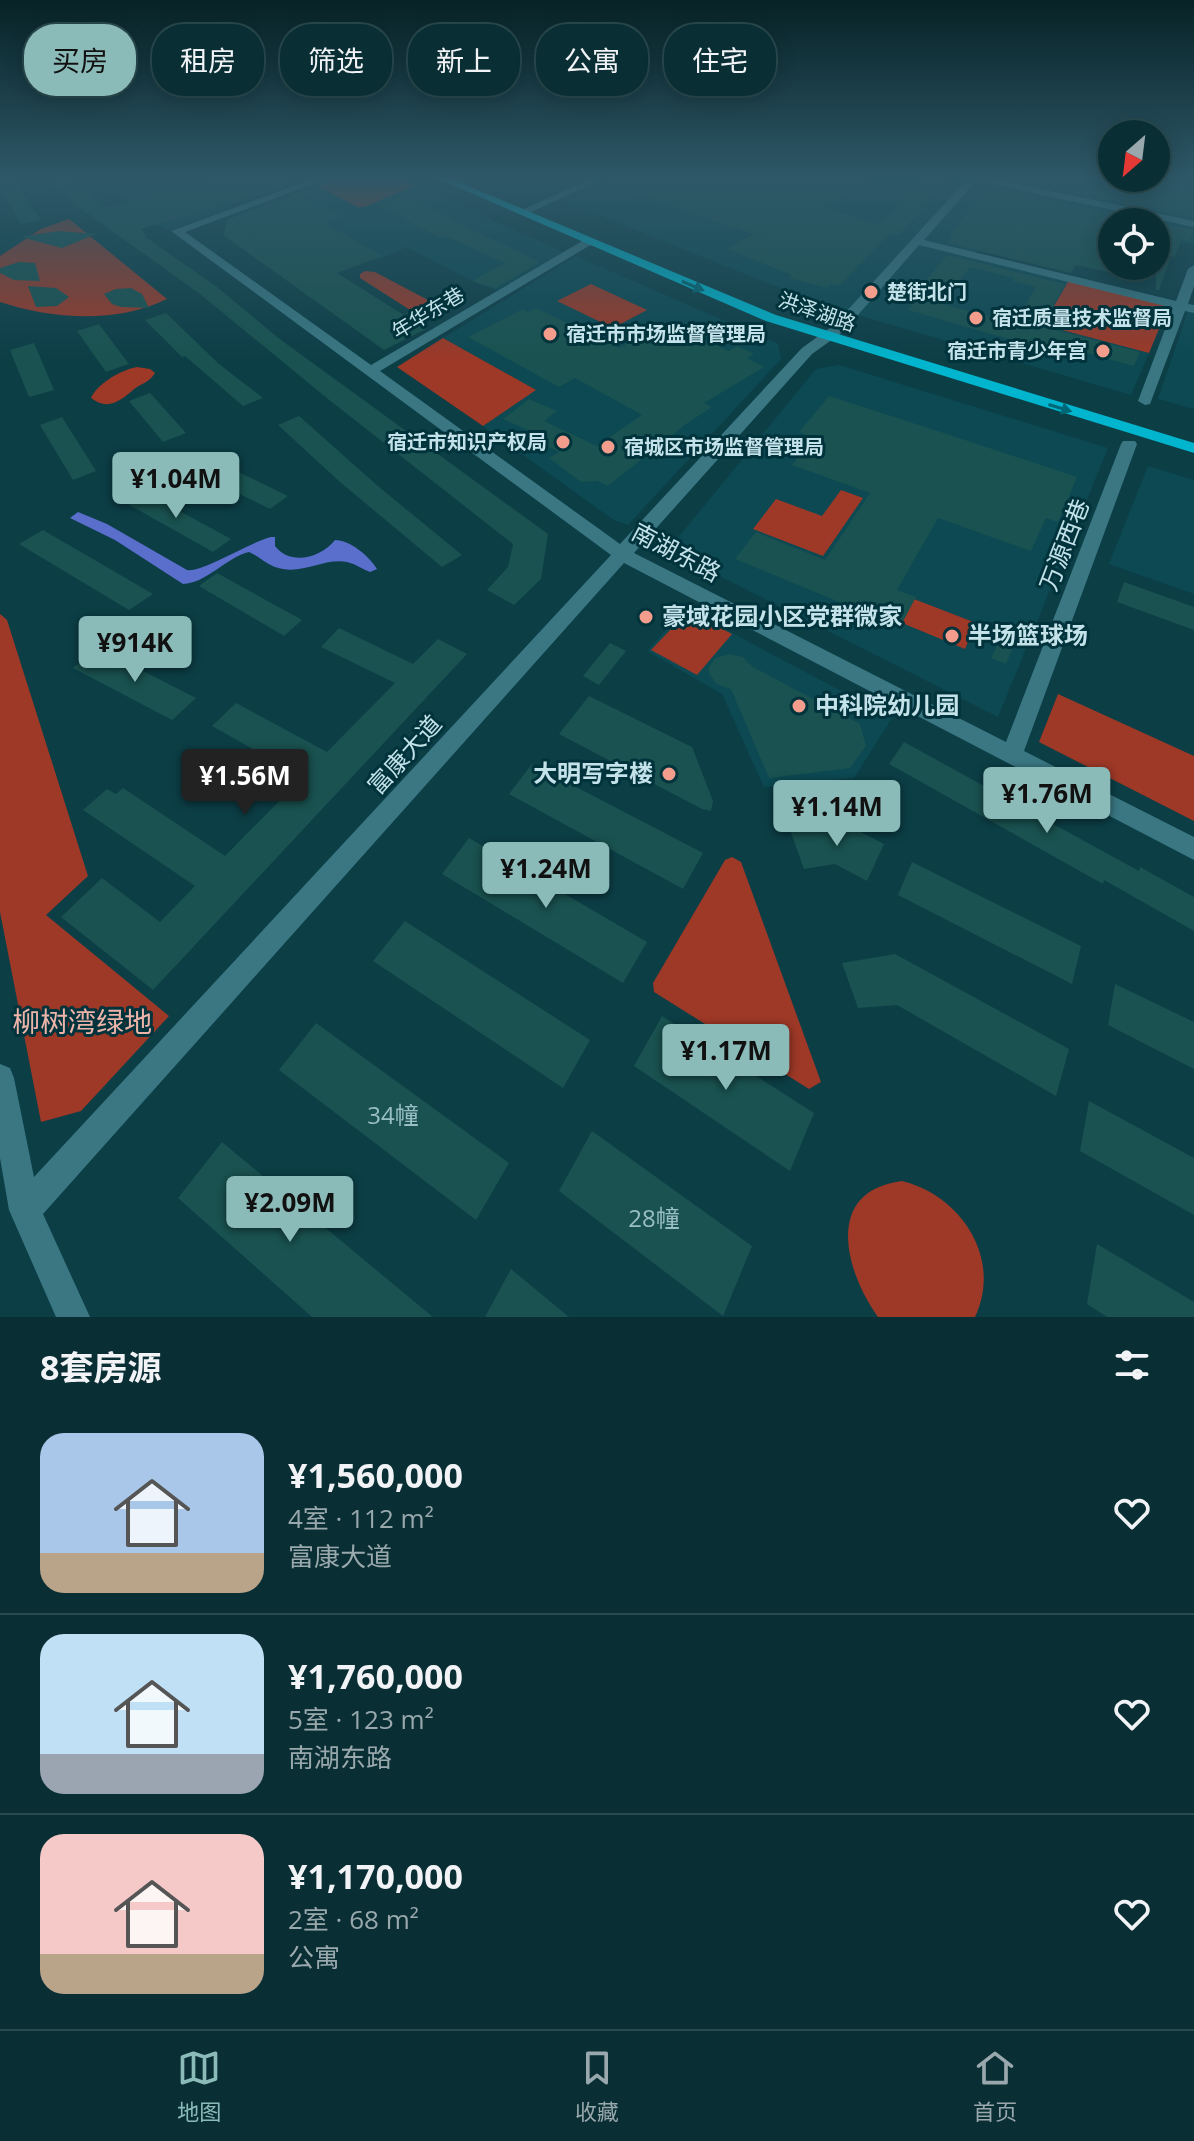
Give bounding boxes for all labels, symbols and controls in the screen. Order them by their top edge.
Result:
chip: 买房 [24,24,136,96]
chip: 租房 [152,24,264,96]
chip: 筛选 [280,24,392,96]
chip: 新上 [408,24,520,96]
chip: 公寓 [536,24,648,96]
chip: 住宅 [664,24,776,96]
north arrow [1098,120,1170,192]
map controls [1098,120,1170,280]
button: locate [1098,208,1170,280]
place label: 楚街北门 [887,278,967,305]
one-way arrow [681,279,705,292]
street label: 年华东巷 [387,280,469,345]
marker: 楚街北门 [862,283,880,301]
street label: 洪泽湖路 [775,286,859,337]
place label: 宿迁质量技术监督局 [992,304,1172,331]
marker: 宿迁质量技术监督局 [967,309,985,327]
place label: 宿迁市市场监督管理局 [566,320,766,347]
marker: 宿迁市市场监督管理局 [541,325,559,343]
place label: 宿迁市青少年宫 [947,337,1087,364]
marker: 宿迁市青少年宫 [1094,342,1112,360]
one-way arrow [1048,402,1072,415]
place label: 宿迁市知识产权局 [387,428,547,455]
marker: 宿迁市知识产权局 [554,433,572,451]
place label: 宿城区市场监督管理局 [624,433,824,460]
marker: 宿城区市场监督管理局 [599,438,617,456]
pin: ¥1.04M [111,452,241,520]
text: ¥1.04M [130,460,222,496]
street label: 万源西巷 [1031,494,1096,595]
street label: 南湖东路 [627,515,727,589]
place label: 豪域花园小区党群微家 [662,599,902,632]
marker: 豪域花园小区党群微家 [637,608,655,626]
pin: ¥914K [79,616,191,684]
place label: 半场篮球场 [968,618,1088,651]
text: ¥914K [97,624,173,660]
marker: 半场篮球场 [943,627,961,645]
place label: 中科院幼儿园 [815,688,959,721]
marker: 中科院幼儿园 [790,697,808,715]
street label: 富康大道 [360,707,448,801]
pin: ¥1.56M [180,749,310,817]
place label: 大明写字楼 [533,756,653,789]
text: ¥1.56M [199,757,291,793]
marker: 大明写字楼 [660,765,678,783]
pin: ¥1.76M [982,767,1112,835]
text: ¥1.76M [1001,775,1093,811]
pin: ¥1.14M [772,780,902,848]
text: ¥1.14M [791,788,883,824]
pin: ¥1.24M [481,842,611,910]
text: ¥1.24M [500,850,592,886]
park label: 柳树湾绿地 [12,1002,152,1040]
pin: ¥1.17M [661,1024,791,1092]
text: ¥1.17M [680,1032,772,1068]
house number: 34幢 [367,1098,419,1131]
pin: ¥2.09M [225,1176,355,1244]
text: ¥2.09M [244,1184,336,1220]
house number: 28幢 [628,1201,680,1234]
icon: filters [1110,1343,1154,1387]
text: 8套房源 [40,1344,161,1390]
text: ¥1,560,000 [288,1452,463,1498]
icon: home [104,1465,200,1561]
icon: heart [1110,1491,1154,1535]
text: 4室 · 112 m² [288,1500,434,1536]
text: 富康大道 [288,1538,392,1574]
text: ¥1,760,000 [288,1653,463,1699]
icon: home [104,1666,200,1762]
icon: heart [1110,1692,1154,1736]
text: 5室 · 123 m² [288,1701,434,1737]
text: 南湖东路 [288,1739,392,1775]
text: ¥1,170,000 [288,1853,463,1899]
icon: home [104,1866,200,1962]
icon: heart [1110,1892,1154,1936]
text: 2室 · 68 m² [288,1901,419,1937]
text: 公寓 [288,1939,340,1975]
tab: 地图 [177,2046,221,2126]
tab: 收藏 [575,2046,619,2126]
tab: 首页 [973,2046,1017,2126]

